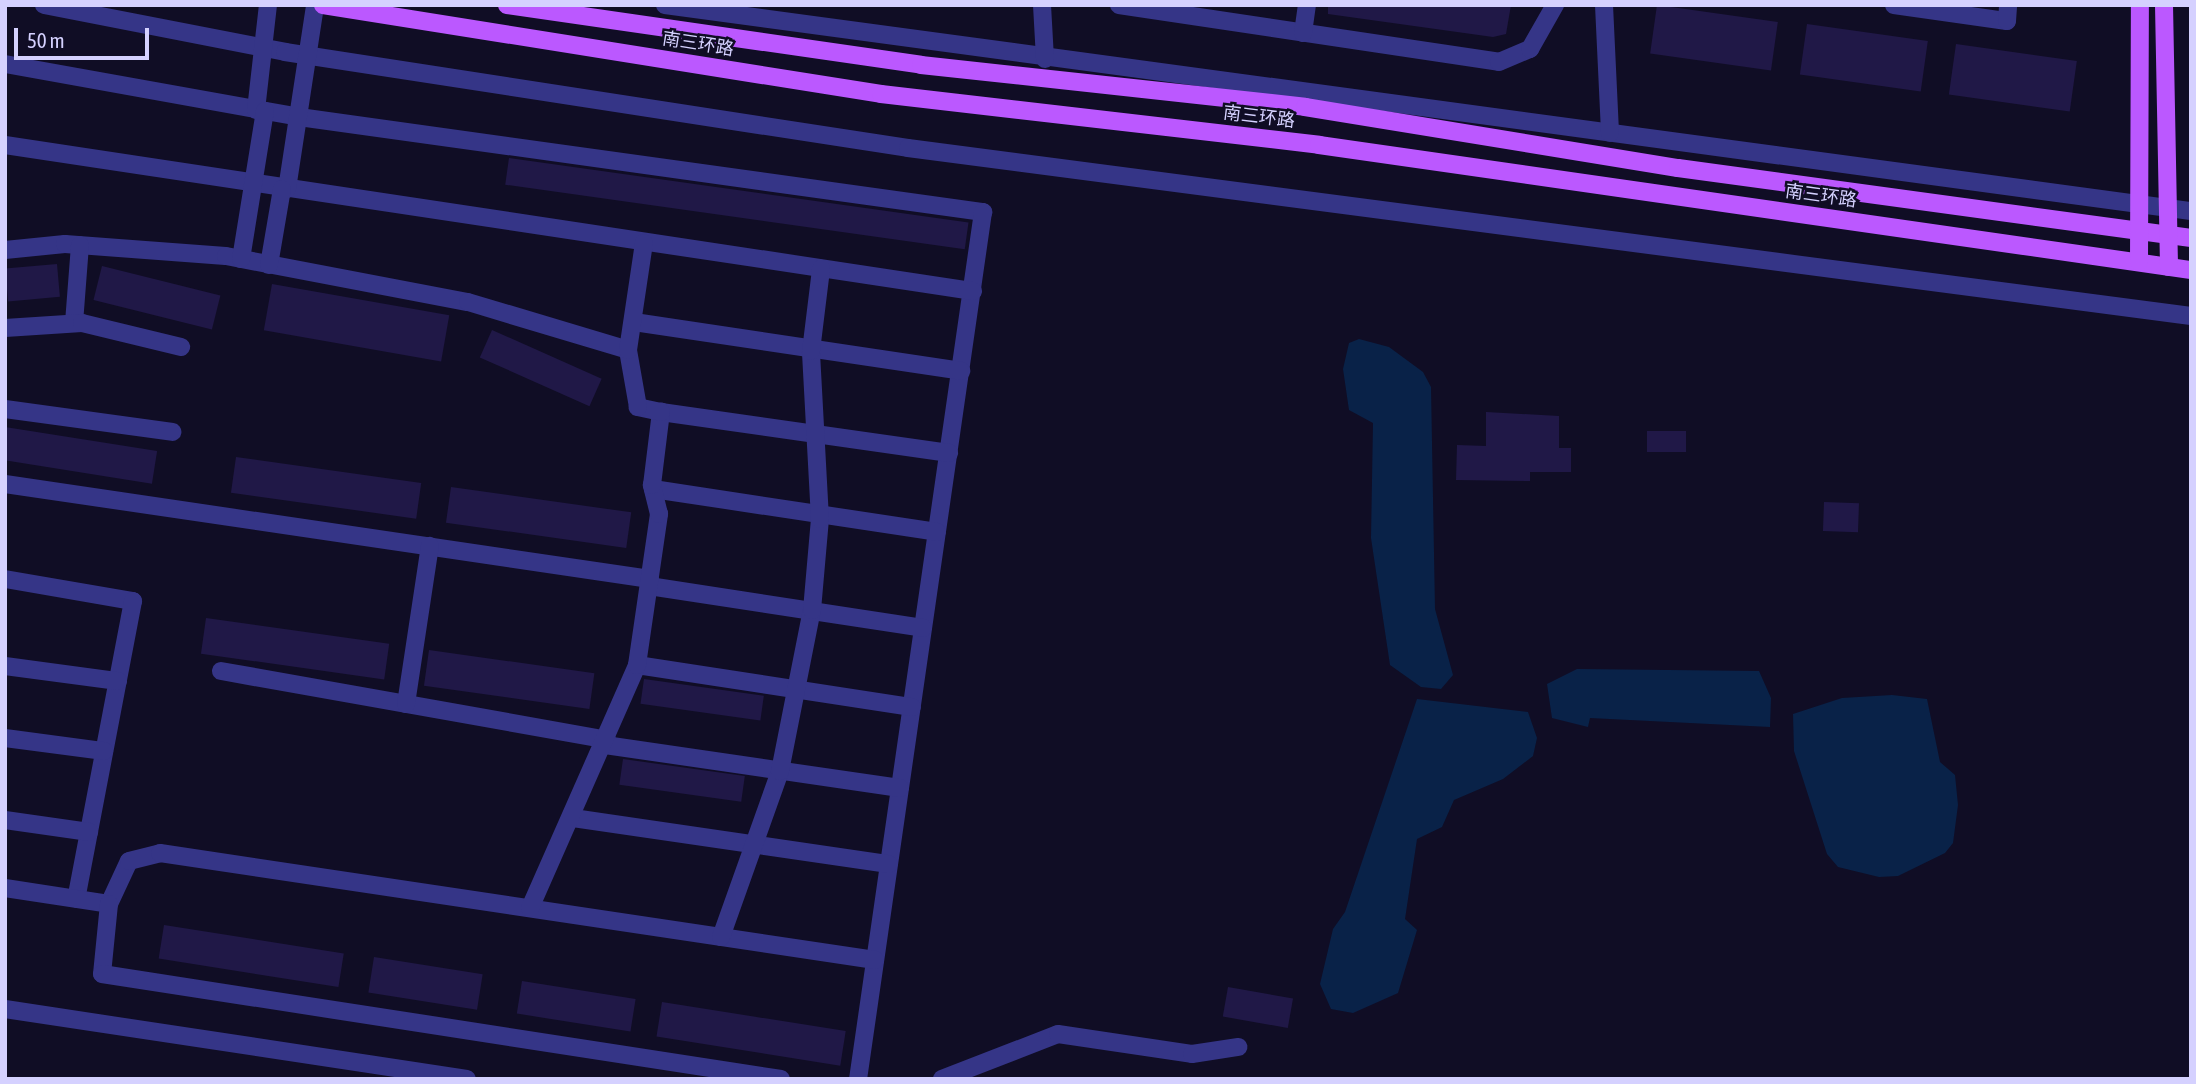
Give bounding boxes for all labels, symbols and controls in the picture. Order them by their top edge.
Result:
scale bar [18,14,152,58]
text: 50 m [27,28,65,52]
street label: 南三环路 [661,28,735,60]
street label: 南三环路 [1222,102,1296,132]
street label: 南三环路 [1784,180,1858,212]

